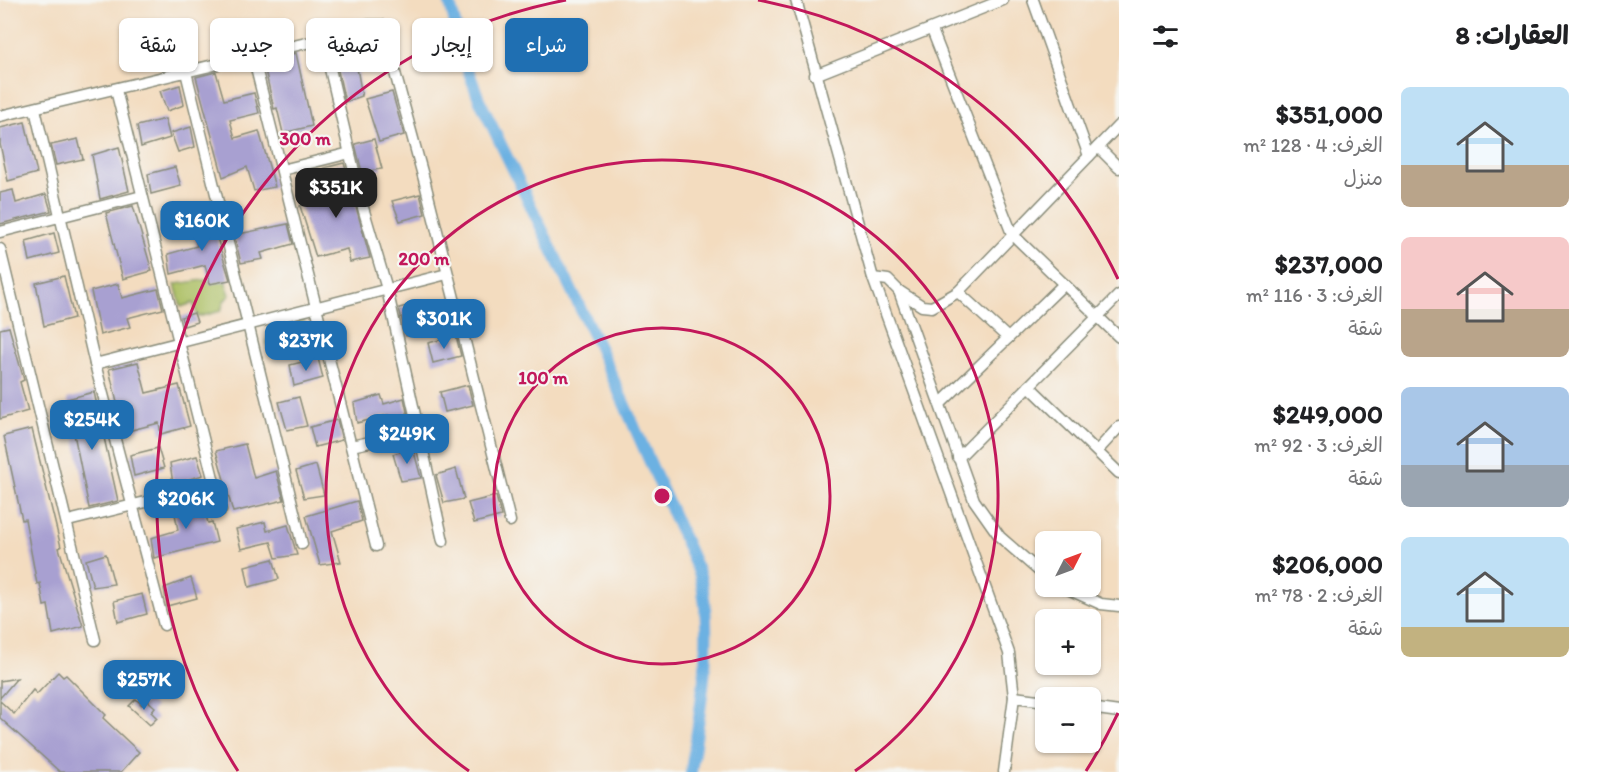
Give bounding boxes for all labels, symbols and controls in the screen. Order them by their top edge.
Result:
chip: شقة [119,18,198,72]
chip: جديد [210,18,294,72]
chip: تصفية [306,18,400,72]
chip: إيجار [412,18,493,72]
chip: شراء [505,18,588,72]
text: العقارات: 8 [1455,19,1569,51]
icon: filters [1149,20,1182,53]
text: $351,000 [1276,98,1383,130]
icon: home [1449,111,1521,183]
text: 300 m [279,128,331,150]
text: الغرف: 4 · 128 m² [1243,133,1383,157]
text: منزل [1344,166,1383,190]
pin: $351K [294,168,378,219]
text: $351K [309,175,363,199]
pin: $160K [160,201,244,252]
text: $160K [174,208,230,232]
text: 200 m [399,248,450,270]
text: $237,000 [1275,248,1383,280]
icon: home [1449,261,1521,333]
text: الغرف: 3 · 116 m² [1246,283,1383,307]
pin: $301K [402,299,486,350]
text: $301K [416,306,472,330]
text: شقة [1348,316,1383,340]
pin: $237K [264,321,348,372]
text: $237K [279,328,333,352]
text: 100 m [518,367,569,389]
text: $249,000 [1273,398,1383,430]
pin: $254K [50,400,134,451]
text: $254K [64,407,120,431]
icon: home [1449,411,1521,483]
pin: $249K [365,414,449,465]
text: $249K [379,421,435,445]
text: الغرف: 3 · 92 m² [1254,433,1383,457]
text: شقة [1348,466,1383,490]
pin: $206K [144,479,228,530]
text: $206K [158,486,214,510]
centre of rings [652,486,672,506]
north arrow [1035,531,1101,597]
map controls [1035,531,1101,753]
text: $206,000 [1272,548,1383,580]
icon: home [1449,561,1521,633]
text: الغرف: 2 · 78 m² [1255,583,1383,607]
button: + [1035,609,1101,675]
text: شقة [1348,616,1383,640]
pin: $257K [102,660,186,711]
text: $257K [117,667,171,691]
button: − [1035,687,1101,753]

